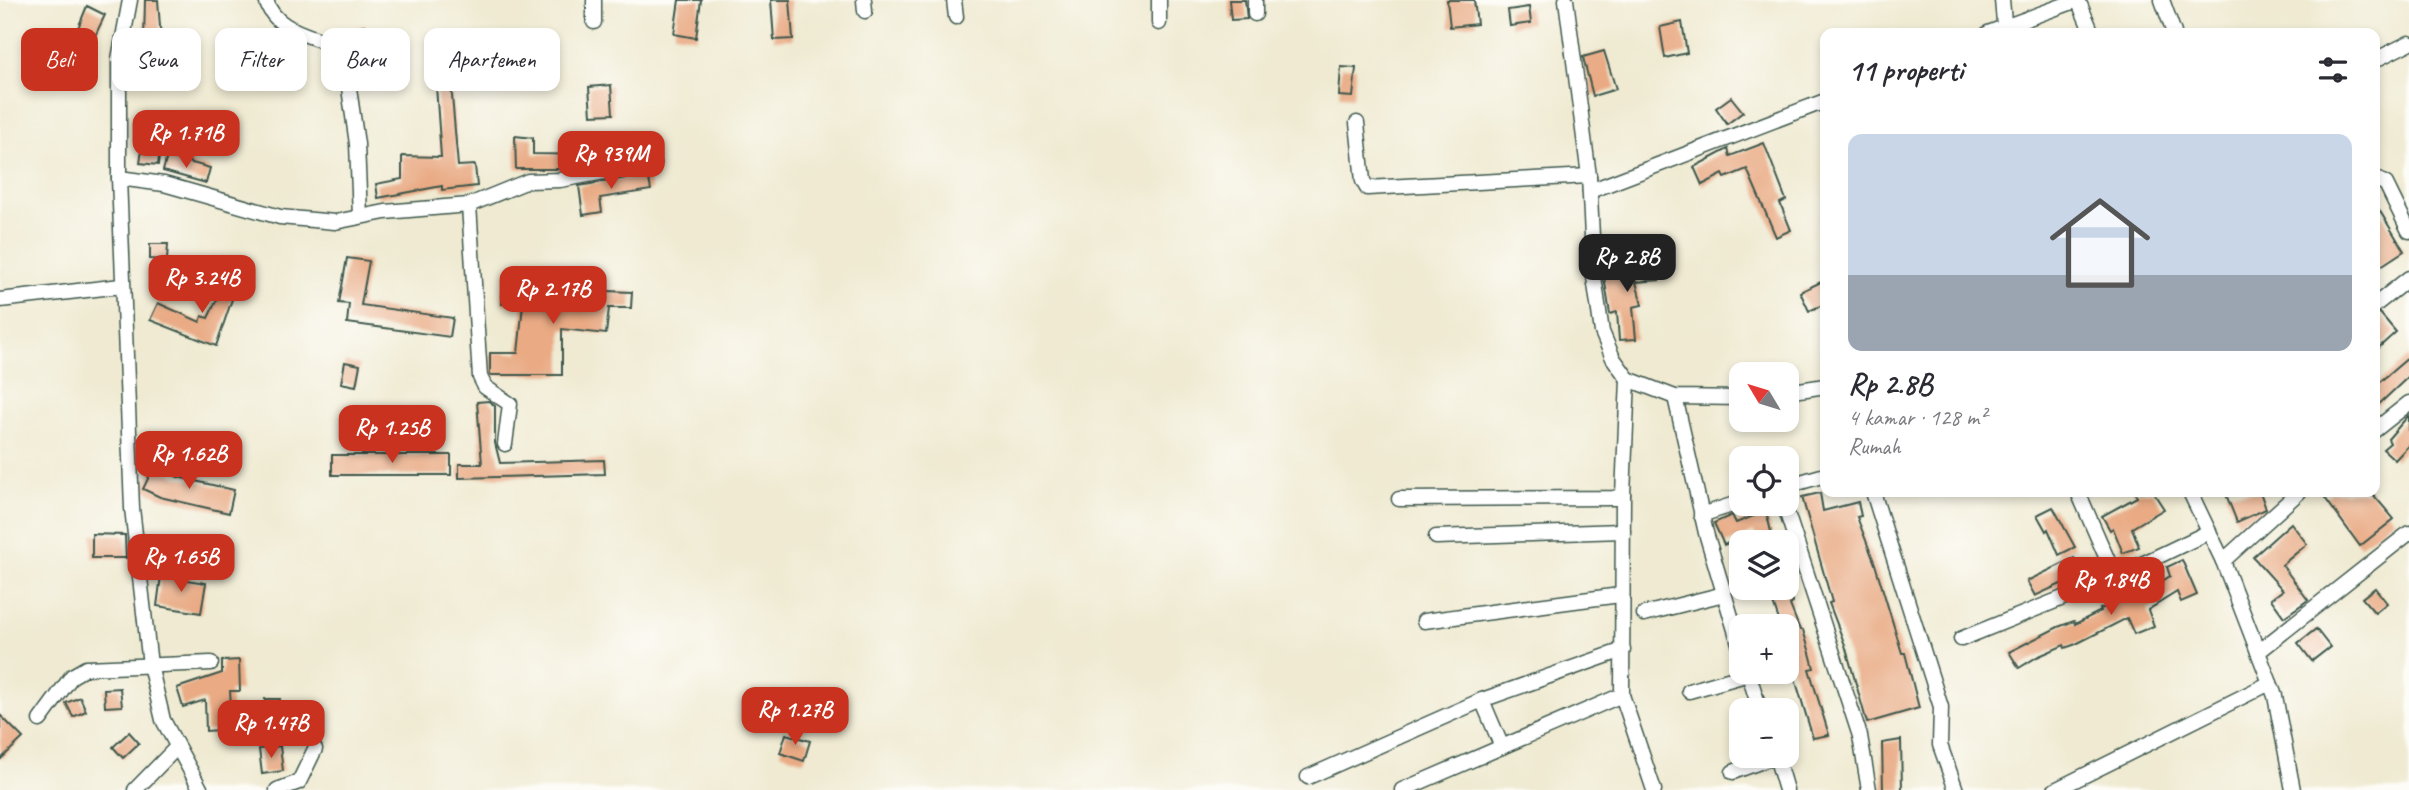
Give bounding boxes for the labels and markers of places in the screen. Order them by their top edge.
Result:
pin: Rp 1.71B [114,110,258,170]
pin: Rp 939M [546,132,676,191]
pin: Rp 2.8B [1562,234,1692,294]
pin: Rp 3.24B [130,256,274,315]
pin: Rp 2.17B [481,266,625,326]
pin: Rp 1.25B [320,406,464,465]
pin: Rp 1.62B [117,432,261,491]
pin: Rp 1.65B [109,534,253,594]
pin: Rp 1.84B [2039,558,2183,617]
pin: Rp 1.27B [723,688,867,747]
pin: Rp 1.47B [199,700,343,760]

